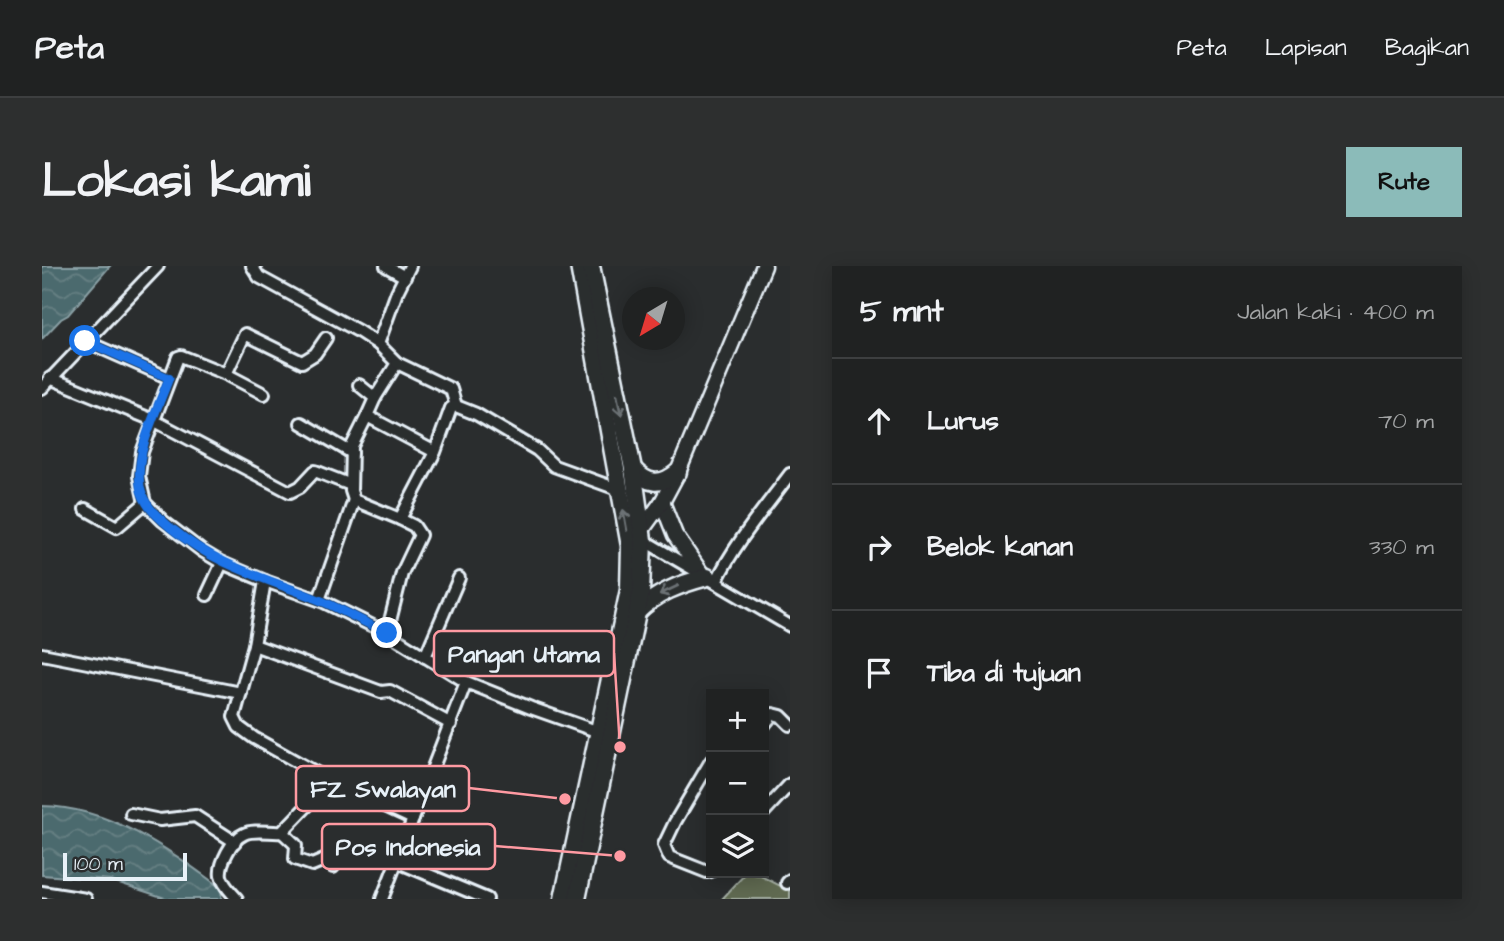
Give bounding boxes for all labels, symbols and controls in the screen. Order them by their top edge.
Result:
text: Peta [35,25,104,71]
text: Peta [1176,31,1227,65]
text: Lapisan [1265,31,1347,65]
text: Bagikan [1385,31,1469,65]
button: Rute [1346,147,1462,217]
text: Lokasi kami [42,148,311,216]
north arrow [622,287,685,350]
text: 5 mnt [860,291,944,333]
text: Jalan kaki · 400 m [1237,296,1434,328]
route start [69,325,100,356]
one-way arrow [613,393,627,416]
icon: ahead [860,402,898,440]
text: Lurus [927,403,999,439]
text: 70 m [1378,405,1434,437]
one-way arrow [618,509,631,532]
icon: right [860,528,898,566]
text: Belok kanan [927,529,1073,565]
text: 330 m [1369,531,1434,563]
one-way arrow [659,584,680,598]
route end [371,617,402,648]
callout: Pangan Utama [434,631,614,676]
text: Pangan Utama [448,638,601,673]
icon: arrive [860,654,898,692]
text: Tiba di tujuan [927,655,1081,691]
map controls [706,689,769,878]
button: + [706,689,769,752]
button: − [706,752,769,815]
callout: FZ Swalayan [296,766,469,811]
text: FZ Swalayan [310,773,456,809]
button: layers [706,815,769,878]
callout: Pos Indonesia [322,824,495,869]
text: Pos Indonesia [336,831,481,865]
scale bar [63,850,187,882]
text: 100 m [74,851,123,878]

